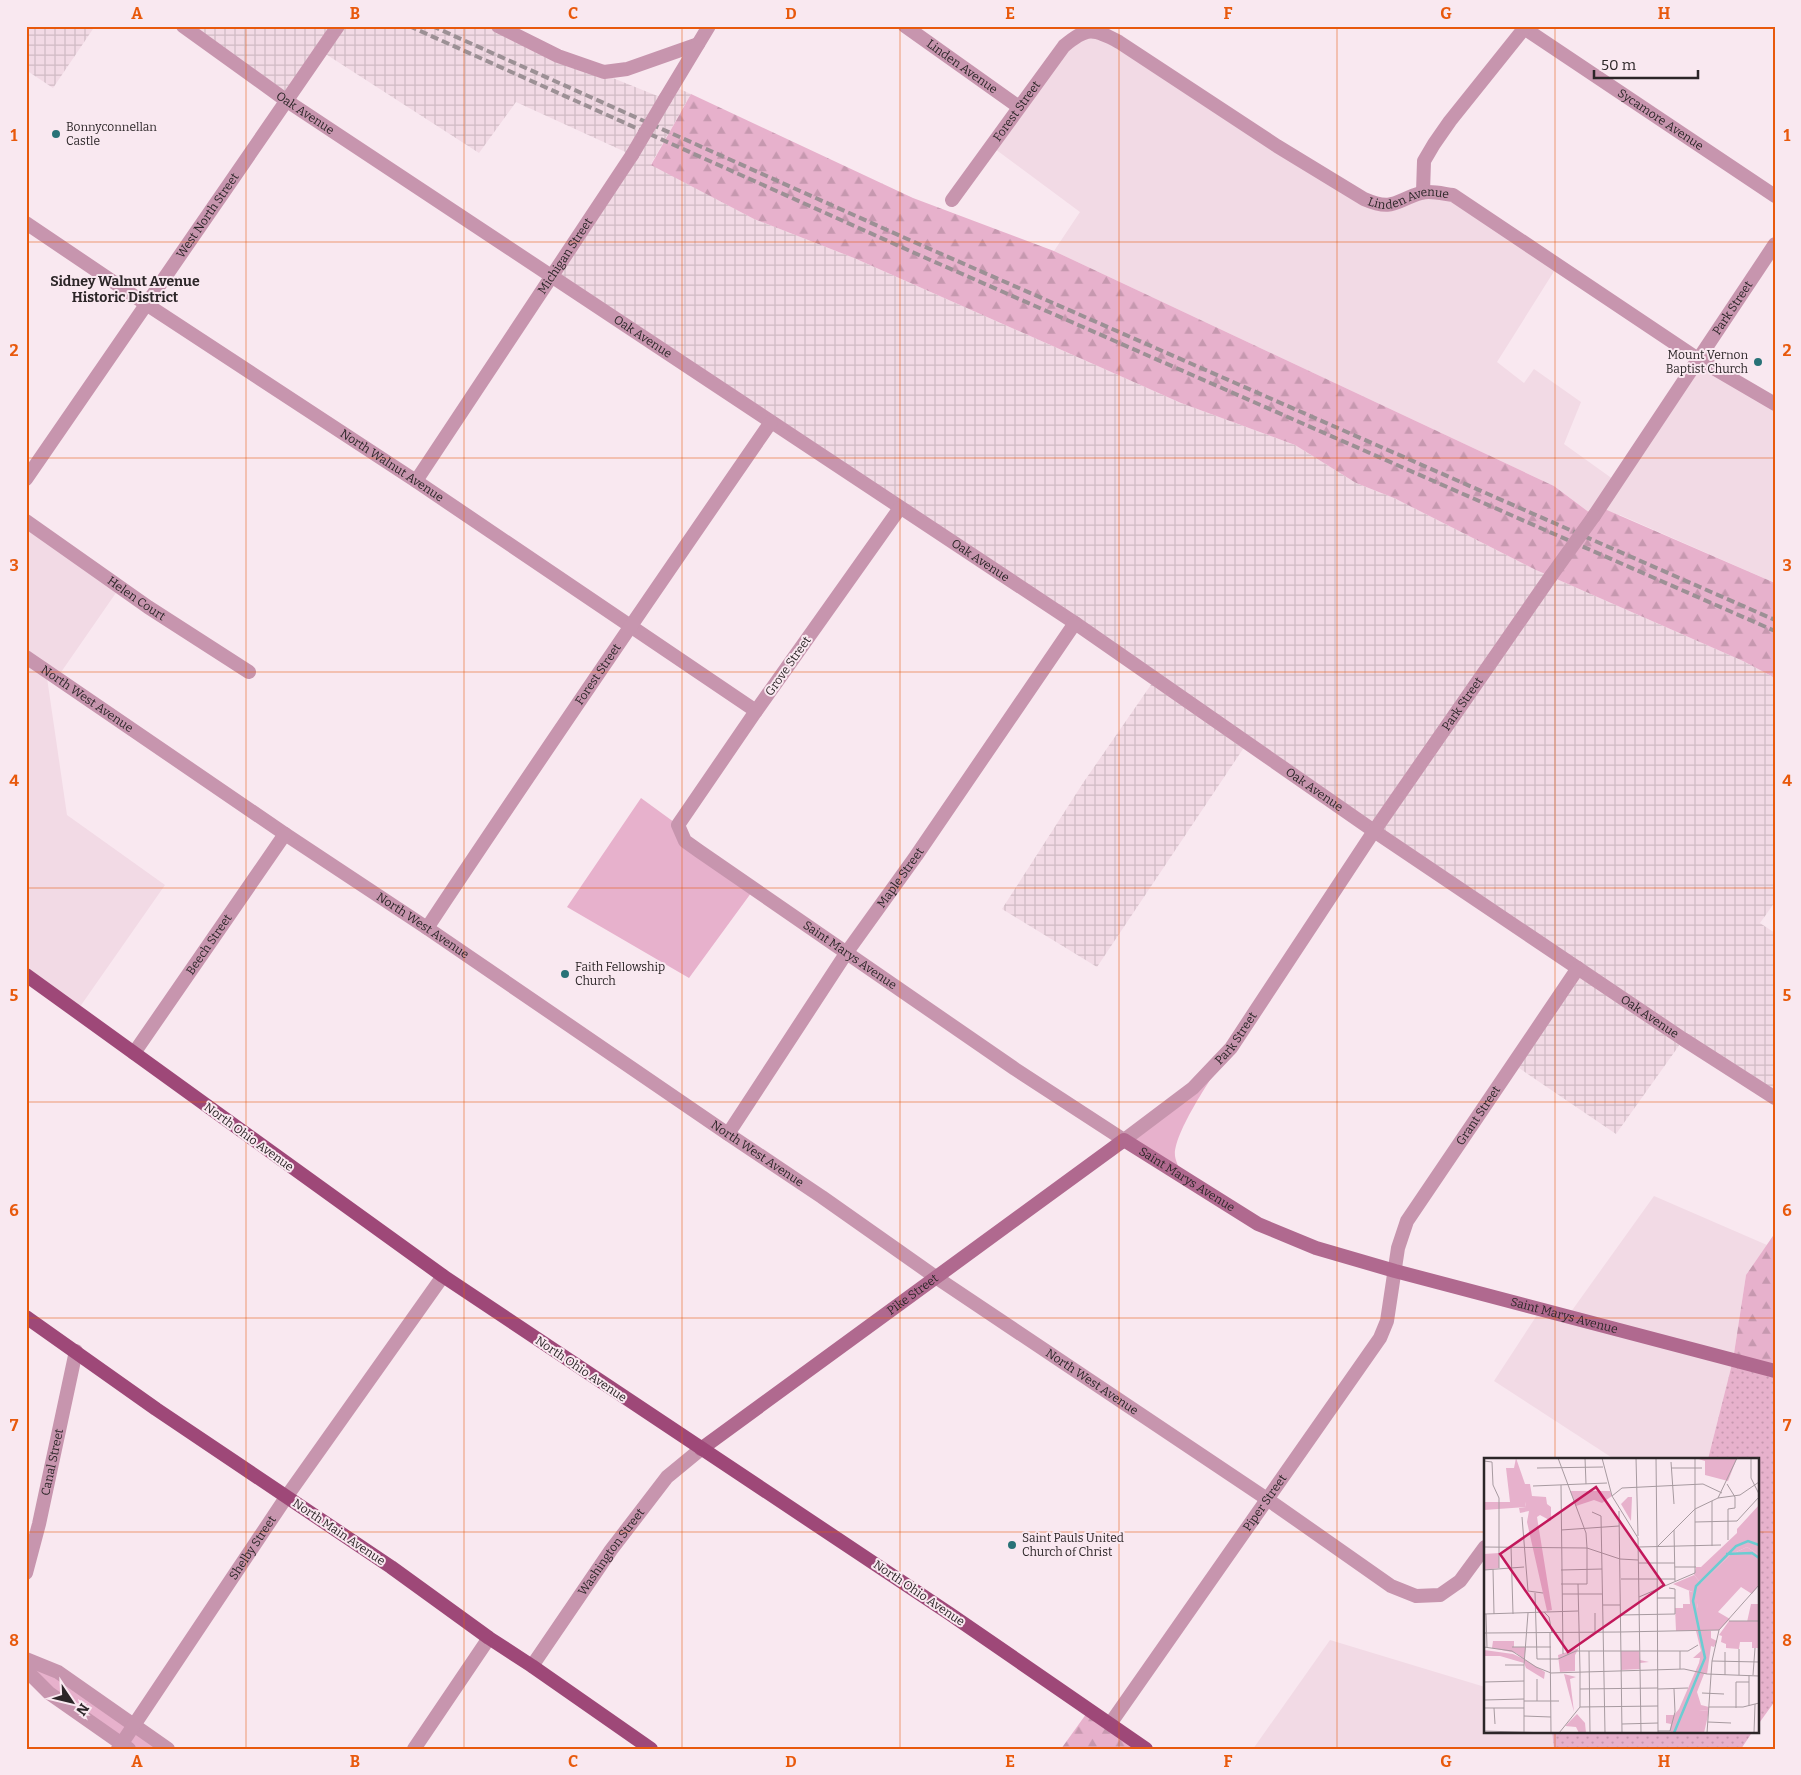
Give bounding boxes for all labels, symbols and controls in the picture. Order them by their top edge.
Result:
text: A [131,4,143,23]
text: B [350,4,360,23]
text: C [568,4,578,23]
text: D [785,4,797,23]
text: E [1005,4,1015,23]
text: F [1224,4,1233,23]
text: G [1440,4,1452,23]
text: H [1658,4,1671,23]
street label: Linden Avenue [924,37,1000,96]
scale bar [1594,48,1697,80]
text: 50 m [1601,56,1637,74]
street label: Forest Street [990,78,1044,144]
street label: Sycamore Avenue [1615,86,1706,153]
street label: Oak Avenue [273,89,337,137]
place label: Bonnyconnellan Castle [66,120,157,148]
text: 1 [11,126,18,145]
text: 1 [1784,126,1791,145]
marker: Bonnyconnellan Castle [50,128,62,140]
street label: West North Street [173,170,242,261]
street label: Linden Avenue [1366,185,1450,212]
street label: Michigan Street [535,215,596,297]
district label: Sidney Walnut Avenue Historic District [50,273,200,306]
street label: Park Street [1710,278,1756,337]
street label: Oak Avenue [611,312,674,361]
text: 2 [9,341,19,360]
text: 2 [1782,341,1792,360]
place label: Mount Vernon Baptist Church [1666,348,1749,376]
marker: Mount Vernon Baptist Church [1752,356,1764,368]
street label: North Walnut Avenue [338,426,446,505]
street label: Oak Avenue [949,536,1012,585]
text: 3 [9,556,19,575]
text: 3 [1782,556,1792,575]
street label: Helen Court [105,574,169,624]
street label: Grove Street [762,633,814,698]
street label: Forest Street [572,640,624,708]
street label: North West Avenue [38,662,136,735]
street label: Park Street [1439,674,1486,733]
street label: Oak Avenue [1283,765,1346,814]
text: 4 [9,771,19,790]
text: 4 [1782,771,1792,790]
street label: Maple Street [874,844,927,910]
street label: North West Avenue [374,889,472,962]
street label: Beech Street [183,911,235,977]
street label: Saint Marys Avenue [800,918,899,992]
place label: Faith Fellowship Church [575,960,665,988]
marker: Faith Fellowship Church [559,968,571,980]
text: 5 [10,986,19,1005]
text: 5 [1783,986,1792,1005]
street label: Oak Avenue [1618,992,1681,1041]
street label: Park Street [1212,1009,1260,1067]
street label: Grant Street [1453,1083,1504,1148]
street label: North Ohio Avenue [202,1100,296,1174]
street label: North West Avenue [708,1118,806,1190]
street label: Saint Marys Avenue [1136,1144,1237,1215]
text: 6 [9,1201,19,1220]
text: 6 [1782,1201,1792,1220]
street label: Pike Street [884,1271,941,1318]
street label: Saint Marys Avenue [1509,1295,1619,1336]
street label: North Ohio Avenue [533,1333,629,1405]
street label: North West Avenue [1043,1346,1141,1418]
text: 7 [10,1416,19,1435]
text: 7 [1783,1416,1792,1435]
street label: Canal Street [38,1427,66,1497]
inset map [1484,1458,1758,1732]
street label: Piper Street [1240,1471,1290,1534]
street label: North Main Avenue [290,1496,388,1568]
street label: Washington Street [575,1505,648,1598]
street label: Shelby Street [226,1513,279,1582]
place label: Saint Pauls United Church of Christ [1022,1531,1124,1559]
marker: Saint Pauls United Church of Christ [1006,1539,1018,1551]
street label: North Ohio Avenue [871,1557,967,1629]
text: 8 [9,1631,19,1650]
text: 8 [1782,1631,1792,1650]
north arrow [48,1678,98,1728]
text: N [72,1700,92,1719]
text: A [131,1752,143,1771]
text: B [350,1752,360,1771]
text: C [568,1752,578,1771]
text: D [785,1752,797,1771]
text: E [1005,1752,1015,1771]
text: F [1224,1752,1233,1771]
text: G [1440,1752,1452,1771]
text: H [1658,1752,1671,1771]

